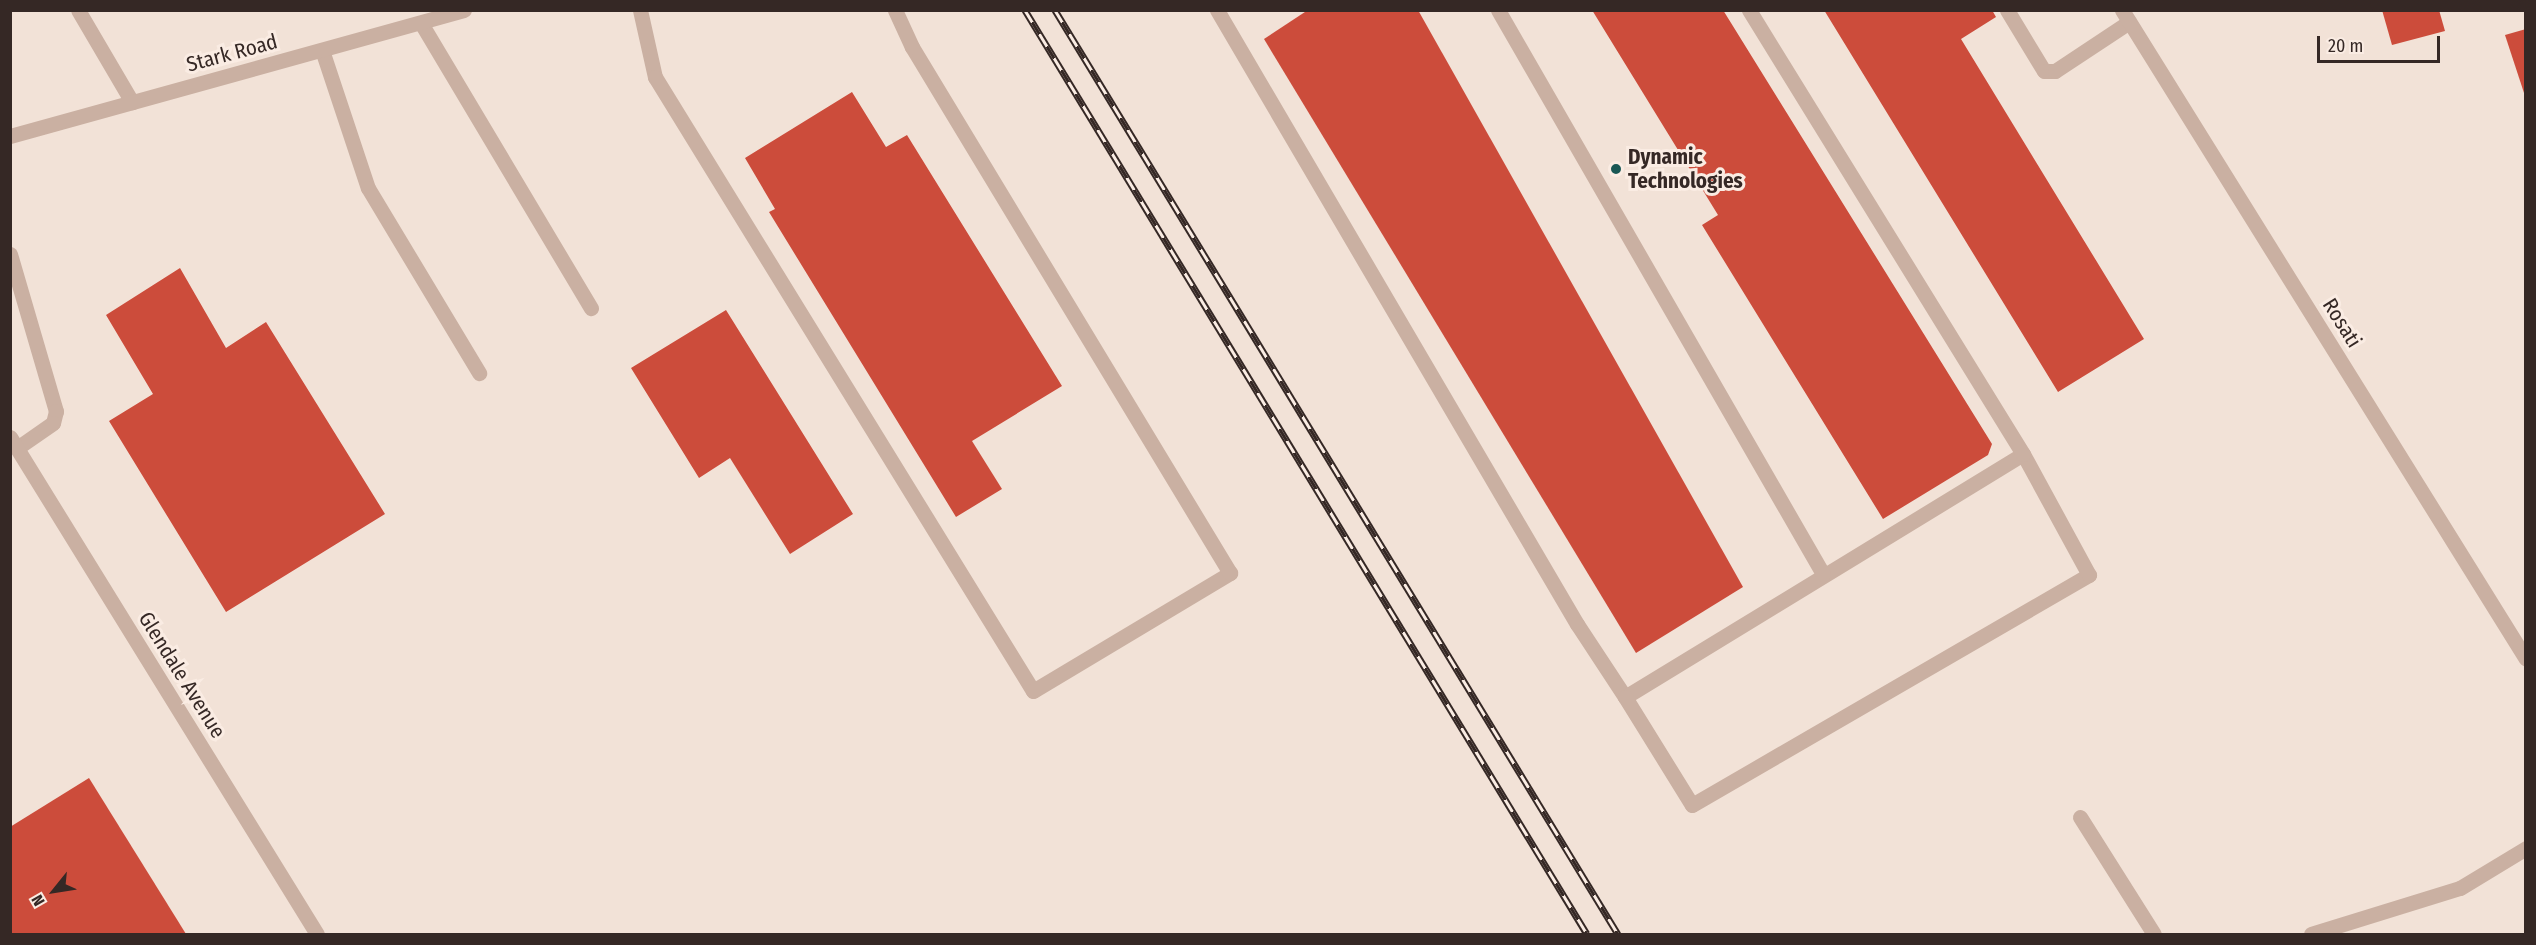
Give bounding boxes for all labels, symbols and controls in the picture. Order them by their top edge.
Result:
scale bar [2320,24,2443,62]
street label: Stark Road [184,29,280,77]
text: 20 m [2328,35,2363,57]
place label: Dynamic Technologies [1628,144,1743,194]
marker: Dynamic Technologies [1609,162,1623,176]
street label: Rosati [2317,294,2367,352]
street label: Glendale Avenue [133,607,231,743]
north arrow [24,861,84,921]
text: N [27,891,49,909]

